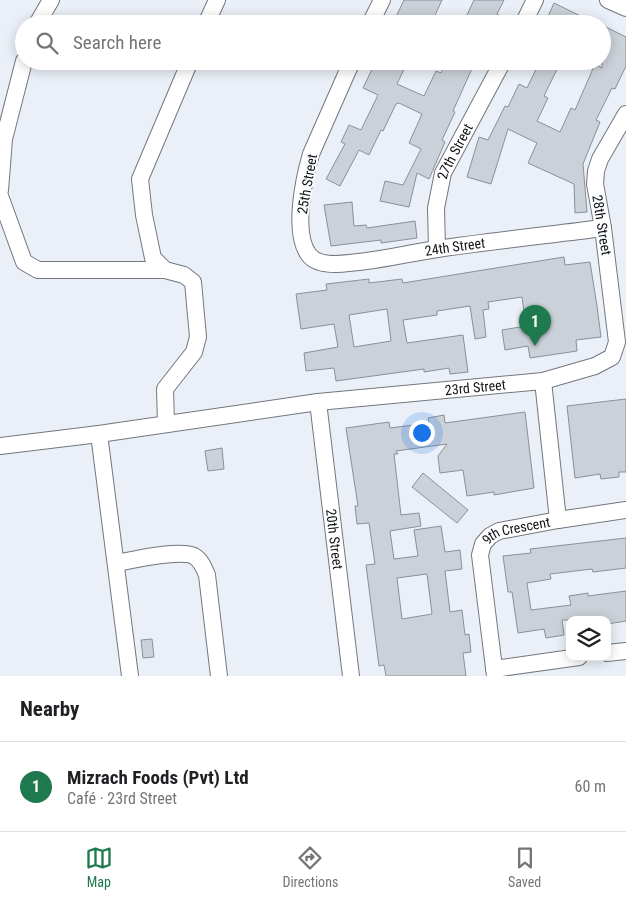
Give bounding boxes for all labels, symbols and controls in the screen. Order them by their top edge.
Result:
search box [15,15,611,70]
icon: search [33,29,61,57]
text: Search here [73,31,161,54]
street label: 27th Street [434,121,476,181]
street label: 25th Street [294,153,320,215]
street label: 28th Street [589,194,615,256]
street label: 24th Street [424,235,486,259]
pin: 1 [519,305,551,346]
street label: 23rd Street [444,377,506,398]
your location [409,420,435,446]
street label: 20th Street [323,508,346,570]
street label: 9th Crescent [479,514,551,547]
map controls [566,616,611,661]
button: layers [566,616,611,661]
text: Nearby [20,697,79,721]
text: Mizrach Foods (Pvt) Ltd [67,766,249,789]
text: 1 [32,777,40,796]
text: 60 m [574,777,606,796]
text: Café · 23rd Street [67,789,177,808]
tab: Map [85,844,113,890]
tab: Directions [282,844,338,890]
tab: Saved [508,844,541,890]

